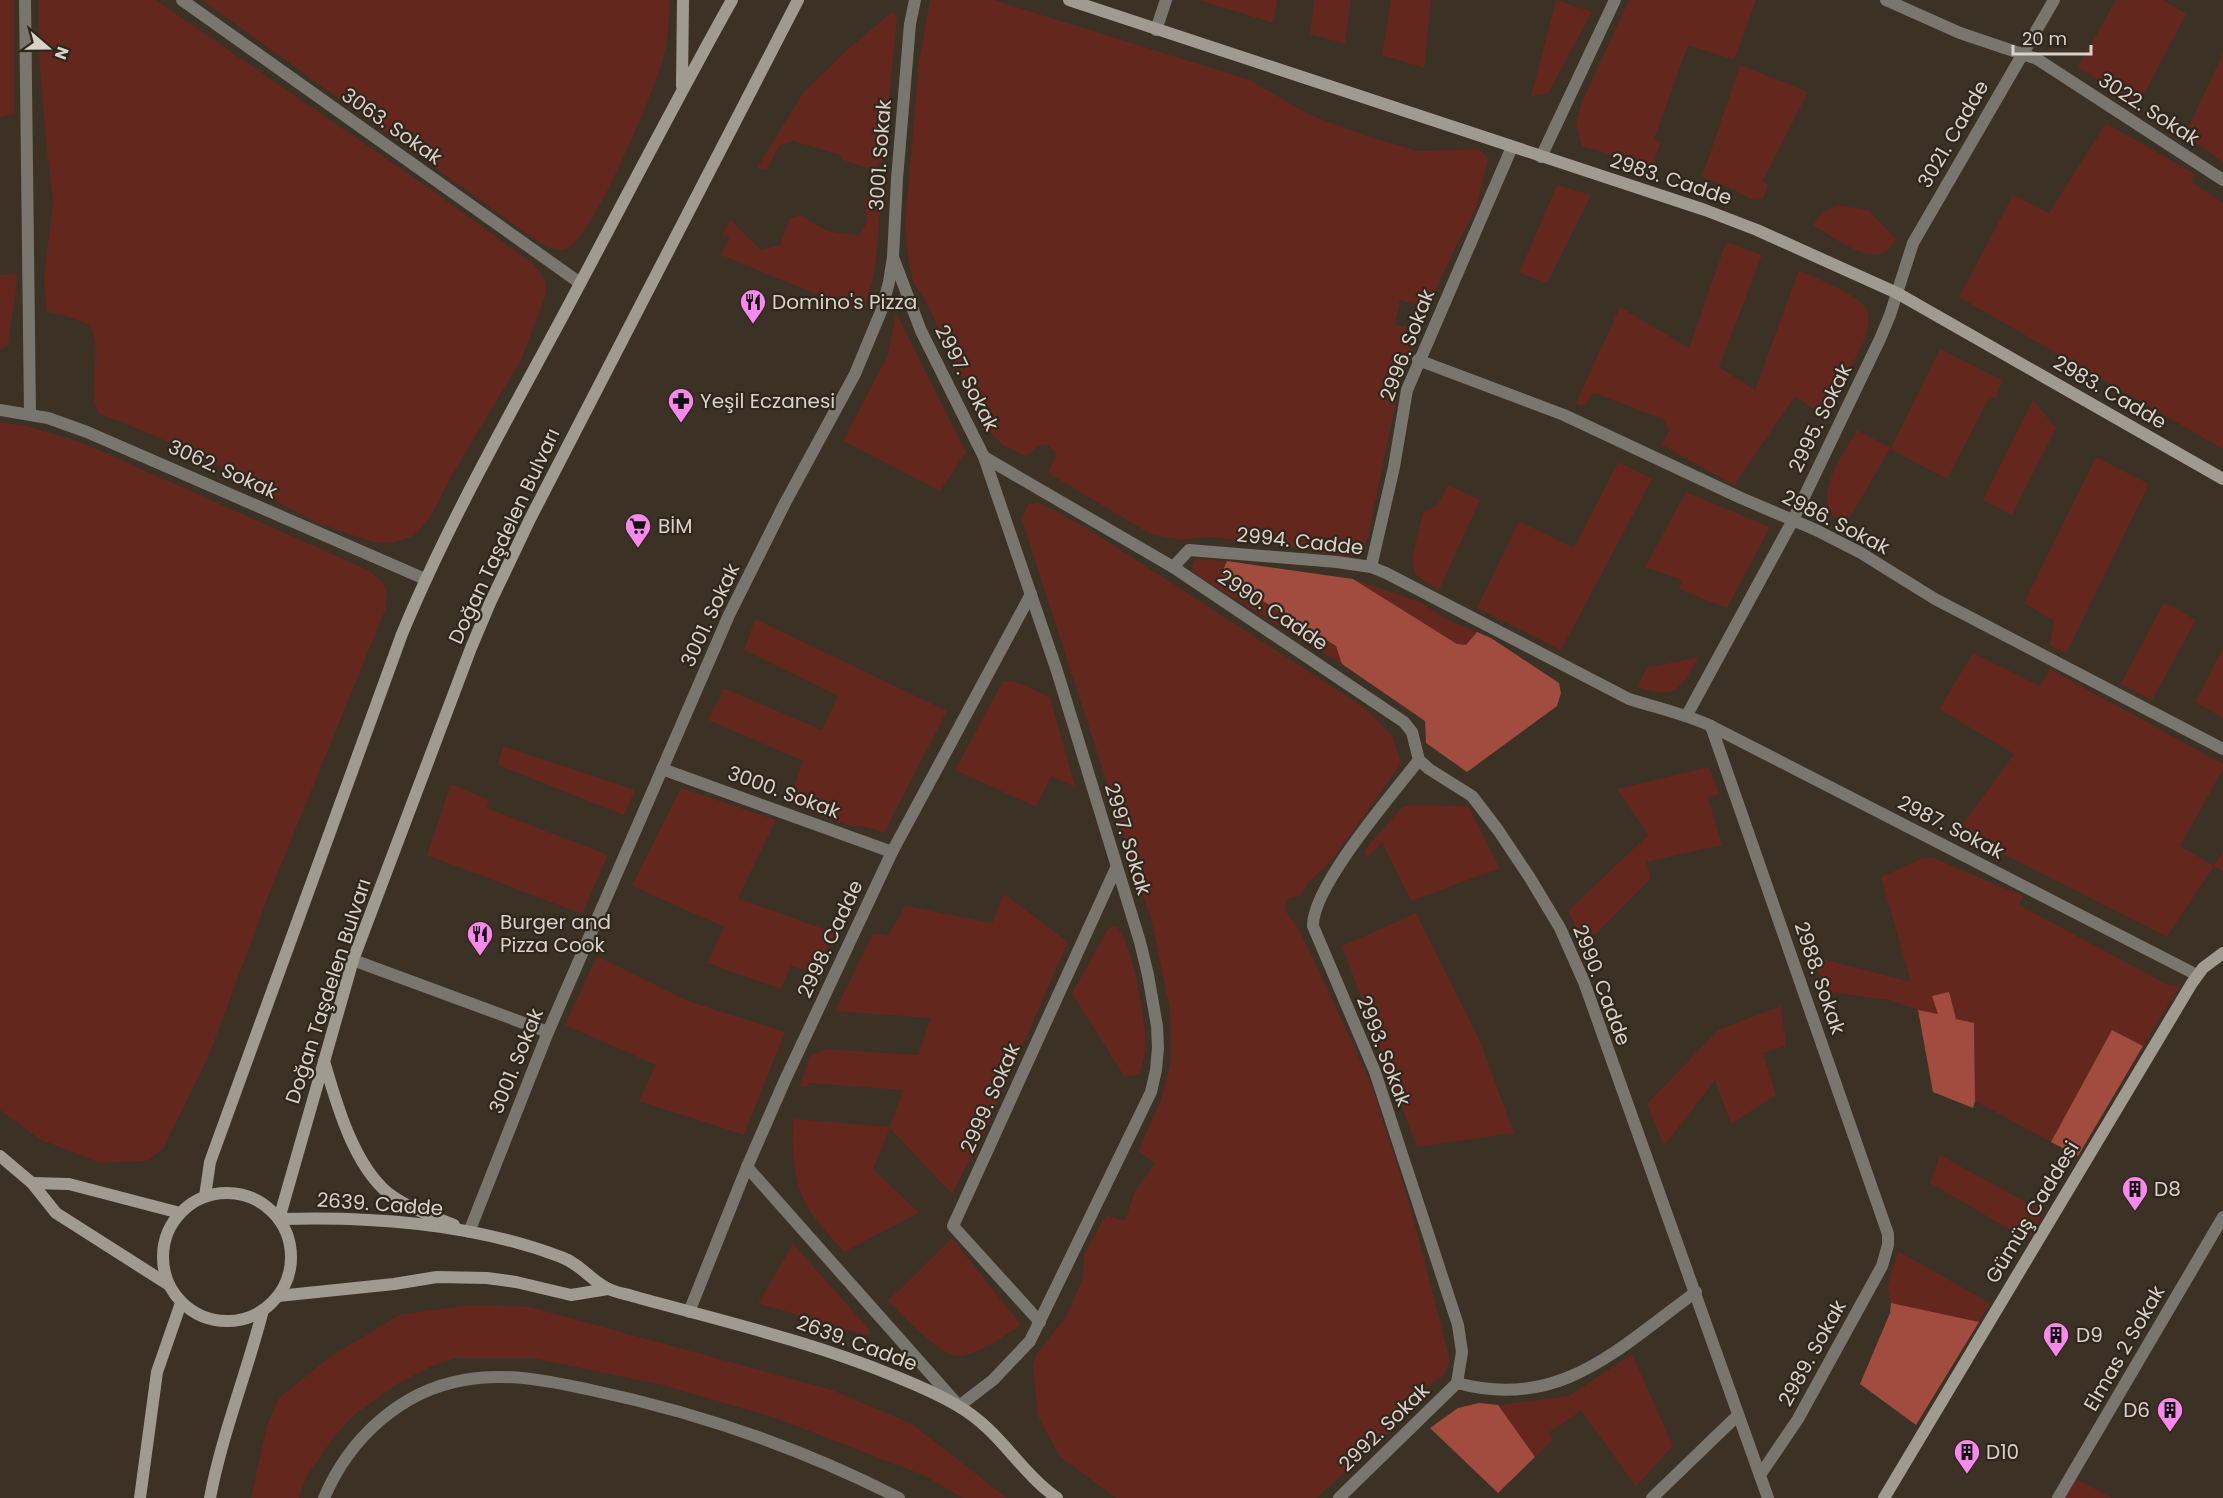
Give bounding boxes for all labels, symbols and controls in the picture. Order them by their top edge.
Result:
north arrow [18,18,78,78]
scale bar [2013,18,2091,56]
text: 20 m [2022,26,2067,51]
text: N [49,43,74,63]
street label: 3022. Sokak [2093,66,2206,153]
street label: 3021. Cadde [1911,75,1995,193]
street label: 3063. Sokak [336,81,449,171]
street label: 3001. Sokak [862,98,898,212]
street label: 2983. Cadde [1607,146,1735,212]
street label: 2996. Sokak [1373,284,1441,405]
restaurant icon: Domino's Pizza [738,287,768,325]
place label: Domino's Pizza [772,288,917,316]
street label: 2997. Sokak [928,320,1006,437]
street label: 2983. Cadde [2048,348,2172,436]
street label: 2995. Sokak [1782,358,1859,477]
pharmacy icon: Yeşil Eczanesi [666,386,696,424]
place label: Yeşil Eczanesi [700,387,835,415]
street label: Doğan Taşdelen Bulvarı [442,423,566,649]
street label: 3062. Sokak [164,432,283,506]
street label: 2986. Sokak [1777,483,1895,561]
supermarket icon: BİM [623,511,653,549]
place label: BİM [658,512,692,540]
street label: 2994. Cadde [1235,520,1365,562]
street label: 3001. Sokak [674,558,747,671]
street label: 2990. Cadde [1212,563,1334,657]
street label: 3000. Sokak [724,759,845,826]
street label: 2997. Sokak [1098,780,1159,899]
street label: 2987. Sokak [1893,788,2010,866]
street label: Doğan Taşdelen Bulvarı [278,875,378,1107]
street label: 2998. Cadde [790,875,870,1003]
place label: Burger and Pizza Cook [500,908,611,959]
street label: 2988. Sokak [1788,918,1853,1039]
restaurant icon: Burger and Pizza Cook [465,919,495,957]
street label: 2990. Cadde [1566,921,1638,1049]
street label: 2993. Sokak [1350,992,1418,1111]
street label: 3001. Sokak [482,1003,550,1118]
street label: 2999. Sokak [953,1038,1027,1157]
street label: Gümüş Caddesi [1978,1136,2086,1288]
building icon: D8 [2120,1174,2150,1212]
place label: D8 [2154,1175,2181,1203]
street label: 2639. Cadde [316,1186,444,1222]
street label: Elmas 2 Sokak [2077,1280,2172,1416]
street label: 2989. Sokak [1771,1294,1853,1411]
street label: 2639. Cadde [793,1308,921,1378]
building icon: D9 [2041,1320,2071,1358]
place label: D9 [2076,1321,2103,1349]
street label: 2992. Sokak [1332,1376,1436,1478]
building icon: D6 [2155,1395,2185,1433]
place label: D6 [2123,1396,2150,1424]
building icon: D10 [1952,1437,1982,1475]
place label: D10 [1986,1438,2019,1466]

